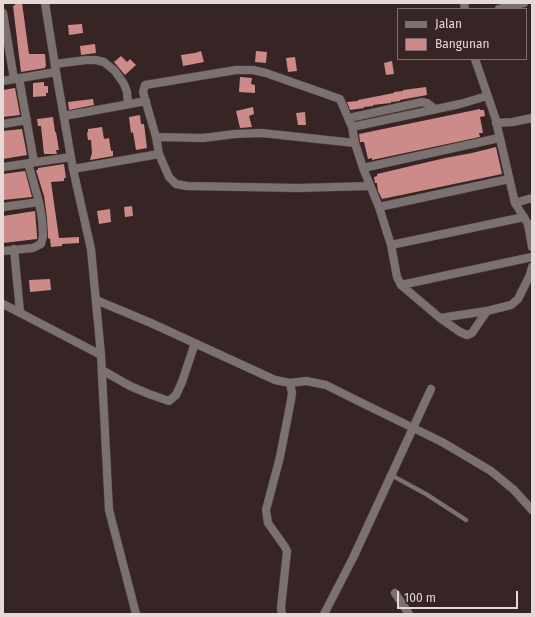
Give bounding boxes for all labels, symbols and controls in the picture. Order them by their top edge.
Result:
legend [397,8,527,60]
text: Jalan [435,17,462,31]
text: Bangunan [435,37,490,51]
scale bar [399,583,520,609]
text: 100 m [404,591,436,605]

